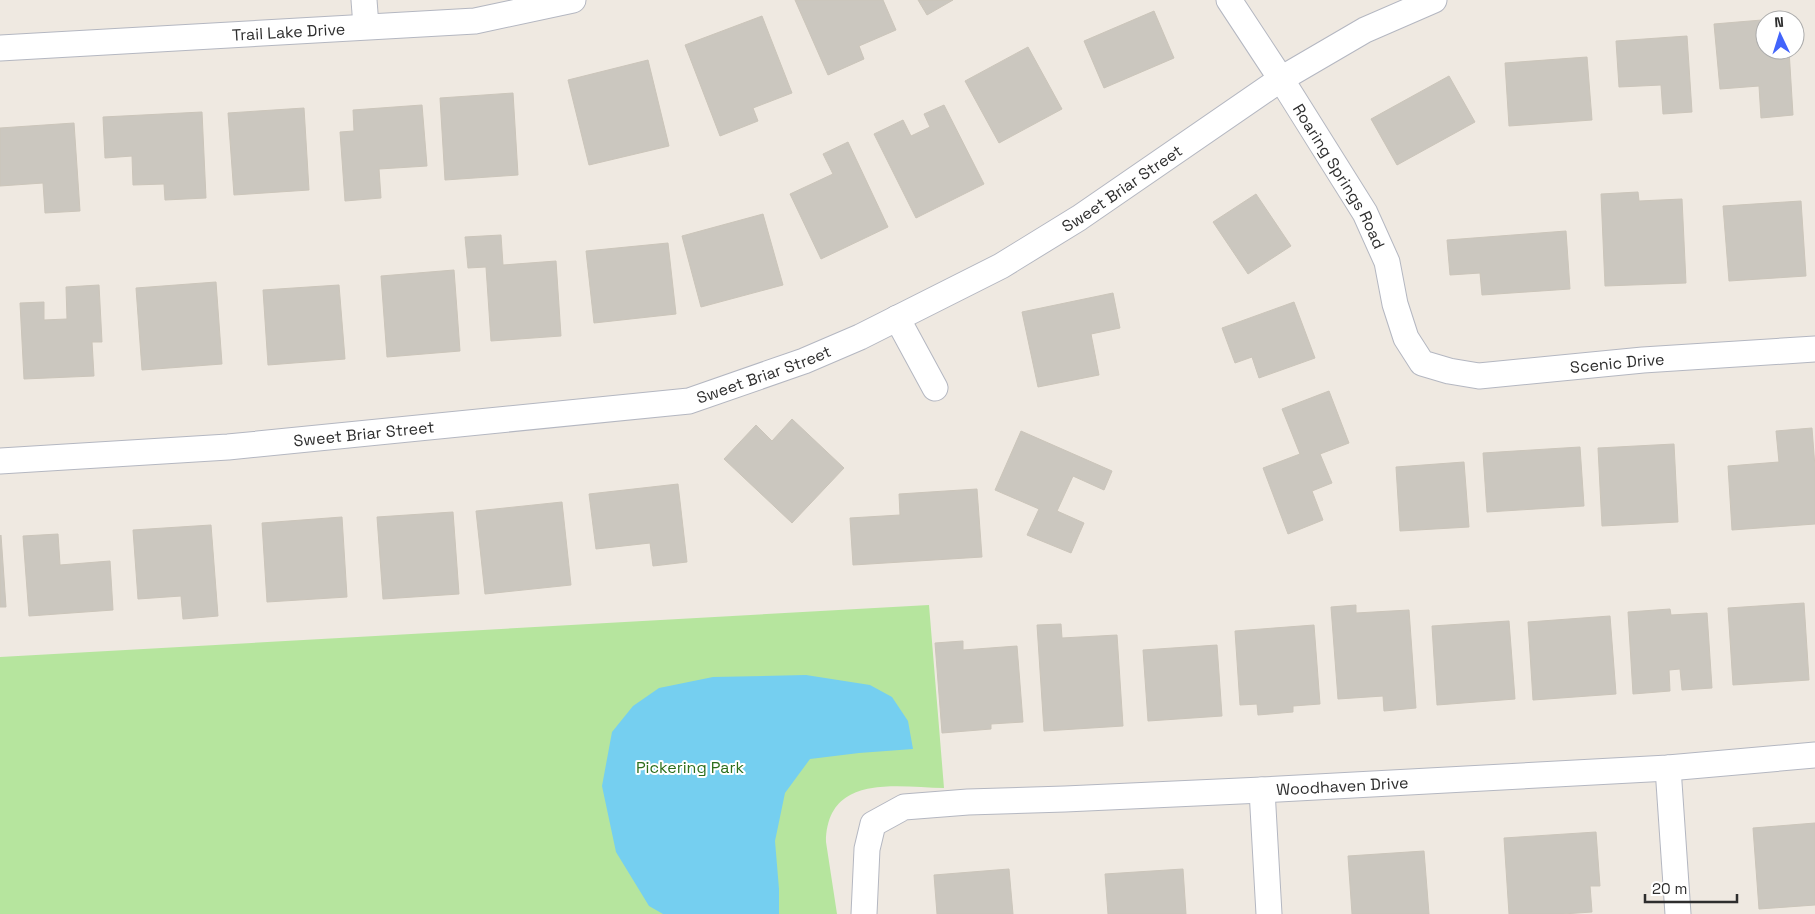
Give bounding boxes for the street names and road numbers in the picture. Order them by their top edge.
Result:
street label: Trail Lake Drive [231,18,346,45]
street label: Roaring Springs Road [1288,99,1390,252]
street label: Sweet Briar Street [1058,140,1186,237]
street label: Sweet Briar Street [694,340,834,408]
street label: Scenic Drive [1569,348,1665,378]
street label: Sweet Briar Street [292,416,435,451]
street label: Woodhaven Drive [1276,772,1409,800]

